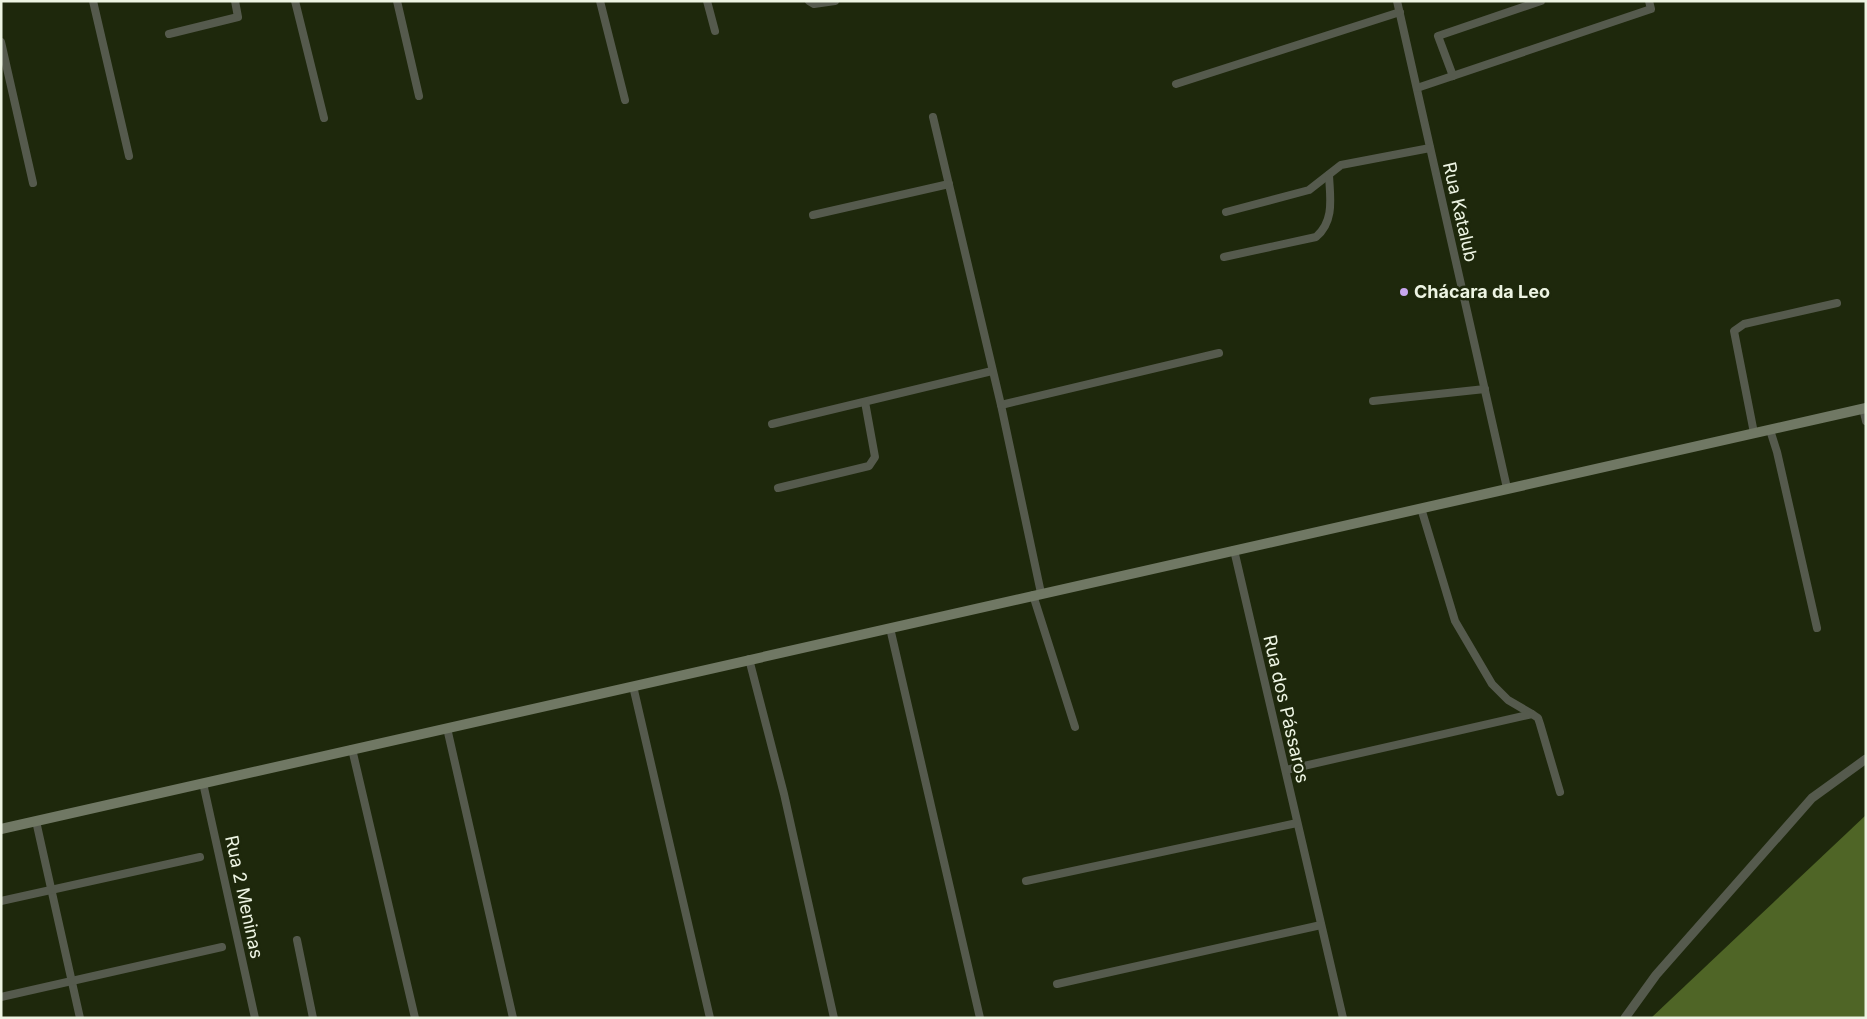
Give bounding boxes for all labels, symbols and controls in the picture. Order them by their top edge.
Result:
street label: Rua Katalub [1439,160,1482,264]
place label: Chácara da Leo [1414,281,1550,302]
marker: Chácara da Leo [1398,286,1410,298]
street label: Rua dos Pássaros [1259,633,1314,785]
street label: Rua 2 Meninas [221,833,268,960]

